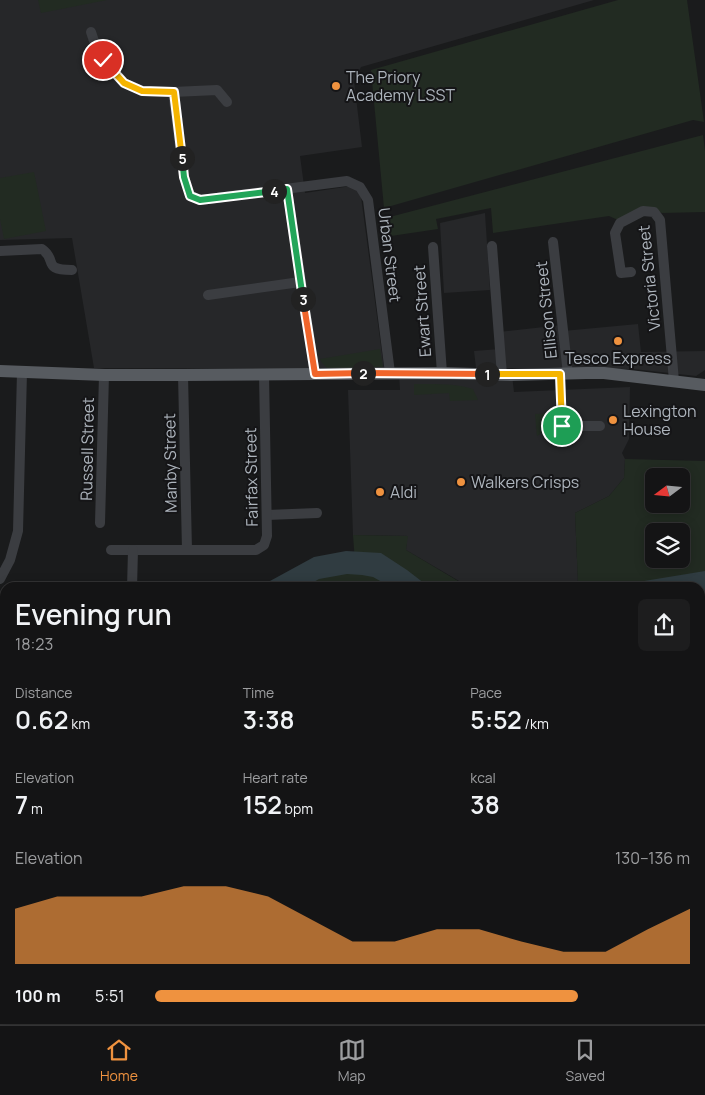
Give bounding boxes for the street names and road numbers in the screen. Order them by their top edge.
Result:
street label: Urban Street [373,206,407,304]
street label: Victoria Street [633,224,665,332]
street label: Ellison Street [530,260,562,360]
street label: Ewart Street [408,264,436,358]
street label: Russell Street [75,397,99,501]
street label: Manby Street [158,413,182,513]
street label: Fairfax Street [239,427,263,527]

